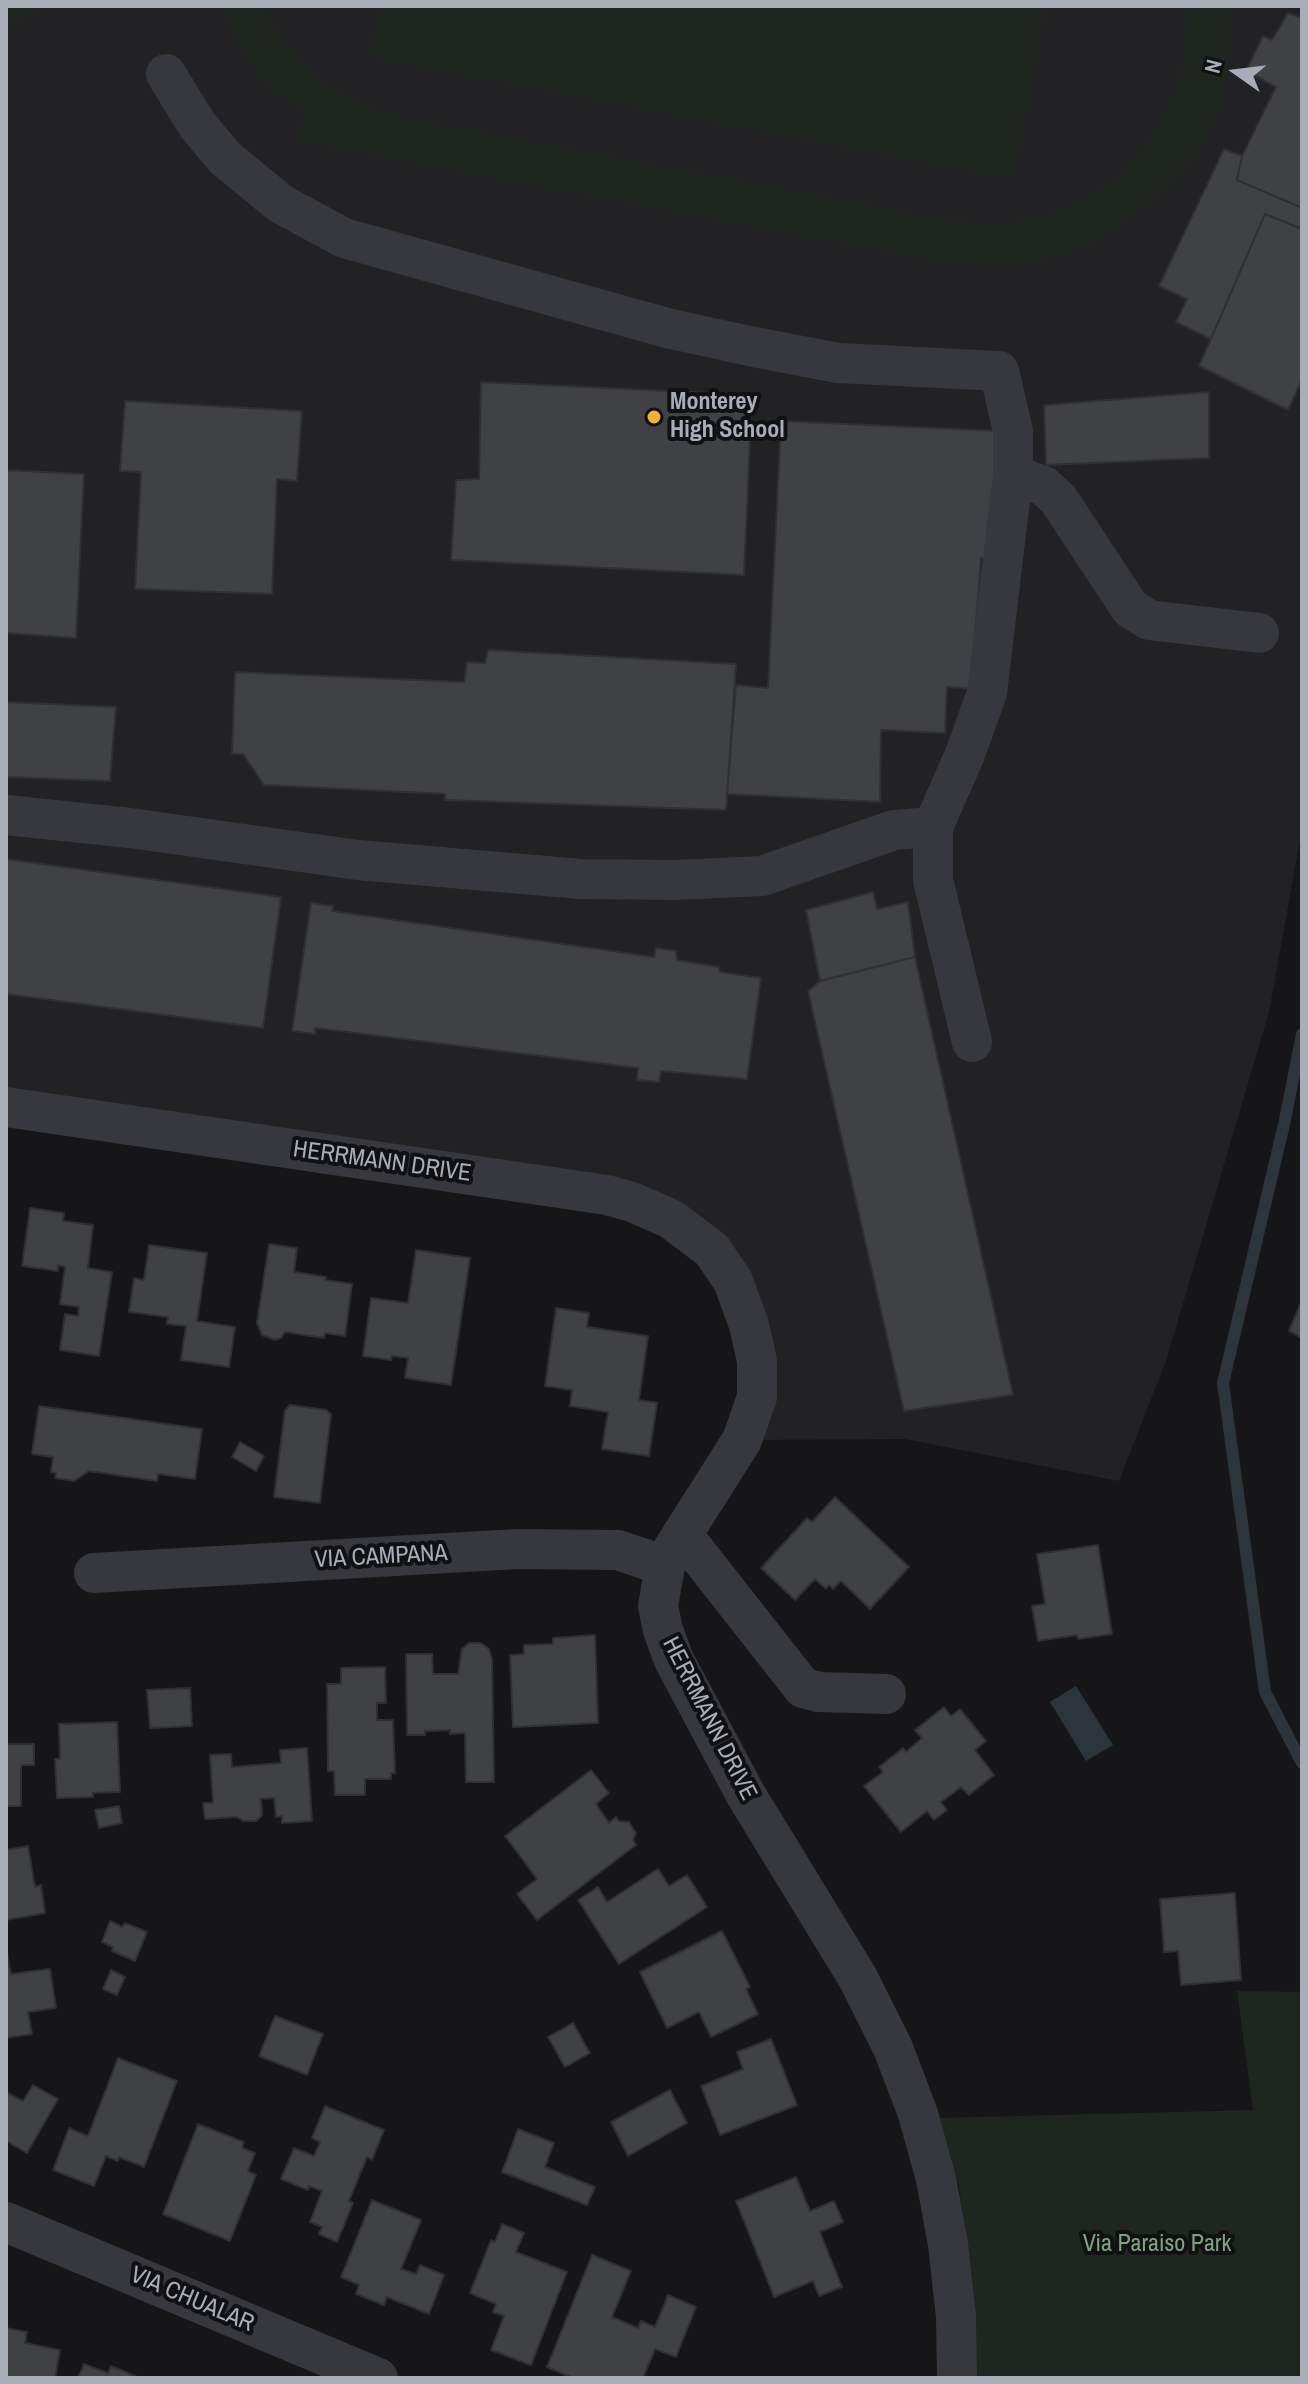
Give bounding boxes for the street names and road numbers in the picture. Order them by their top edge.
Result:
street label: HERRMANN DRIVE [291,1135,473,1189]
street label: VIA CAMPANA [314,1539,448,1575]
street label: HERRMANN DRIVE [655,1633,763,1805]
street label: VIA CHUALAR [126,2261,258,2339]

